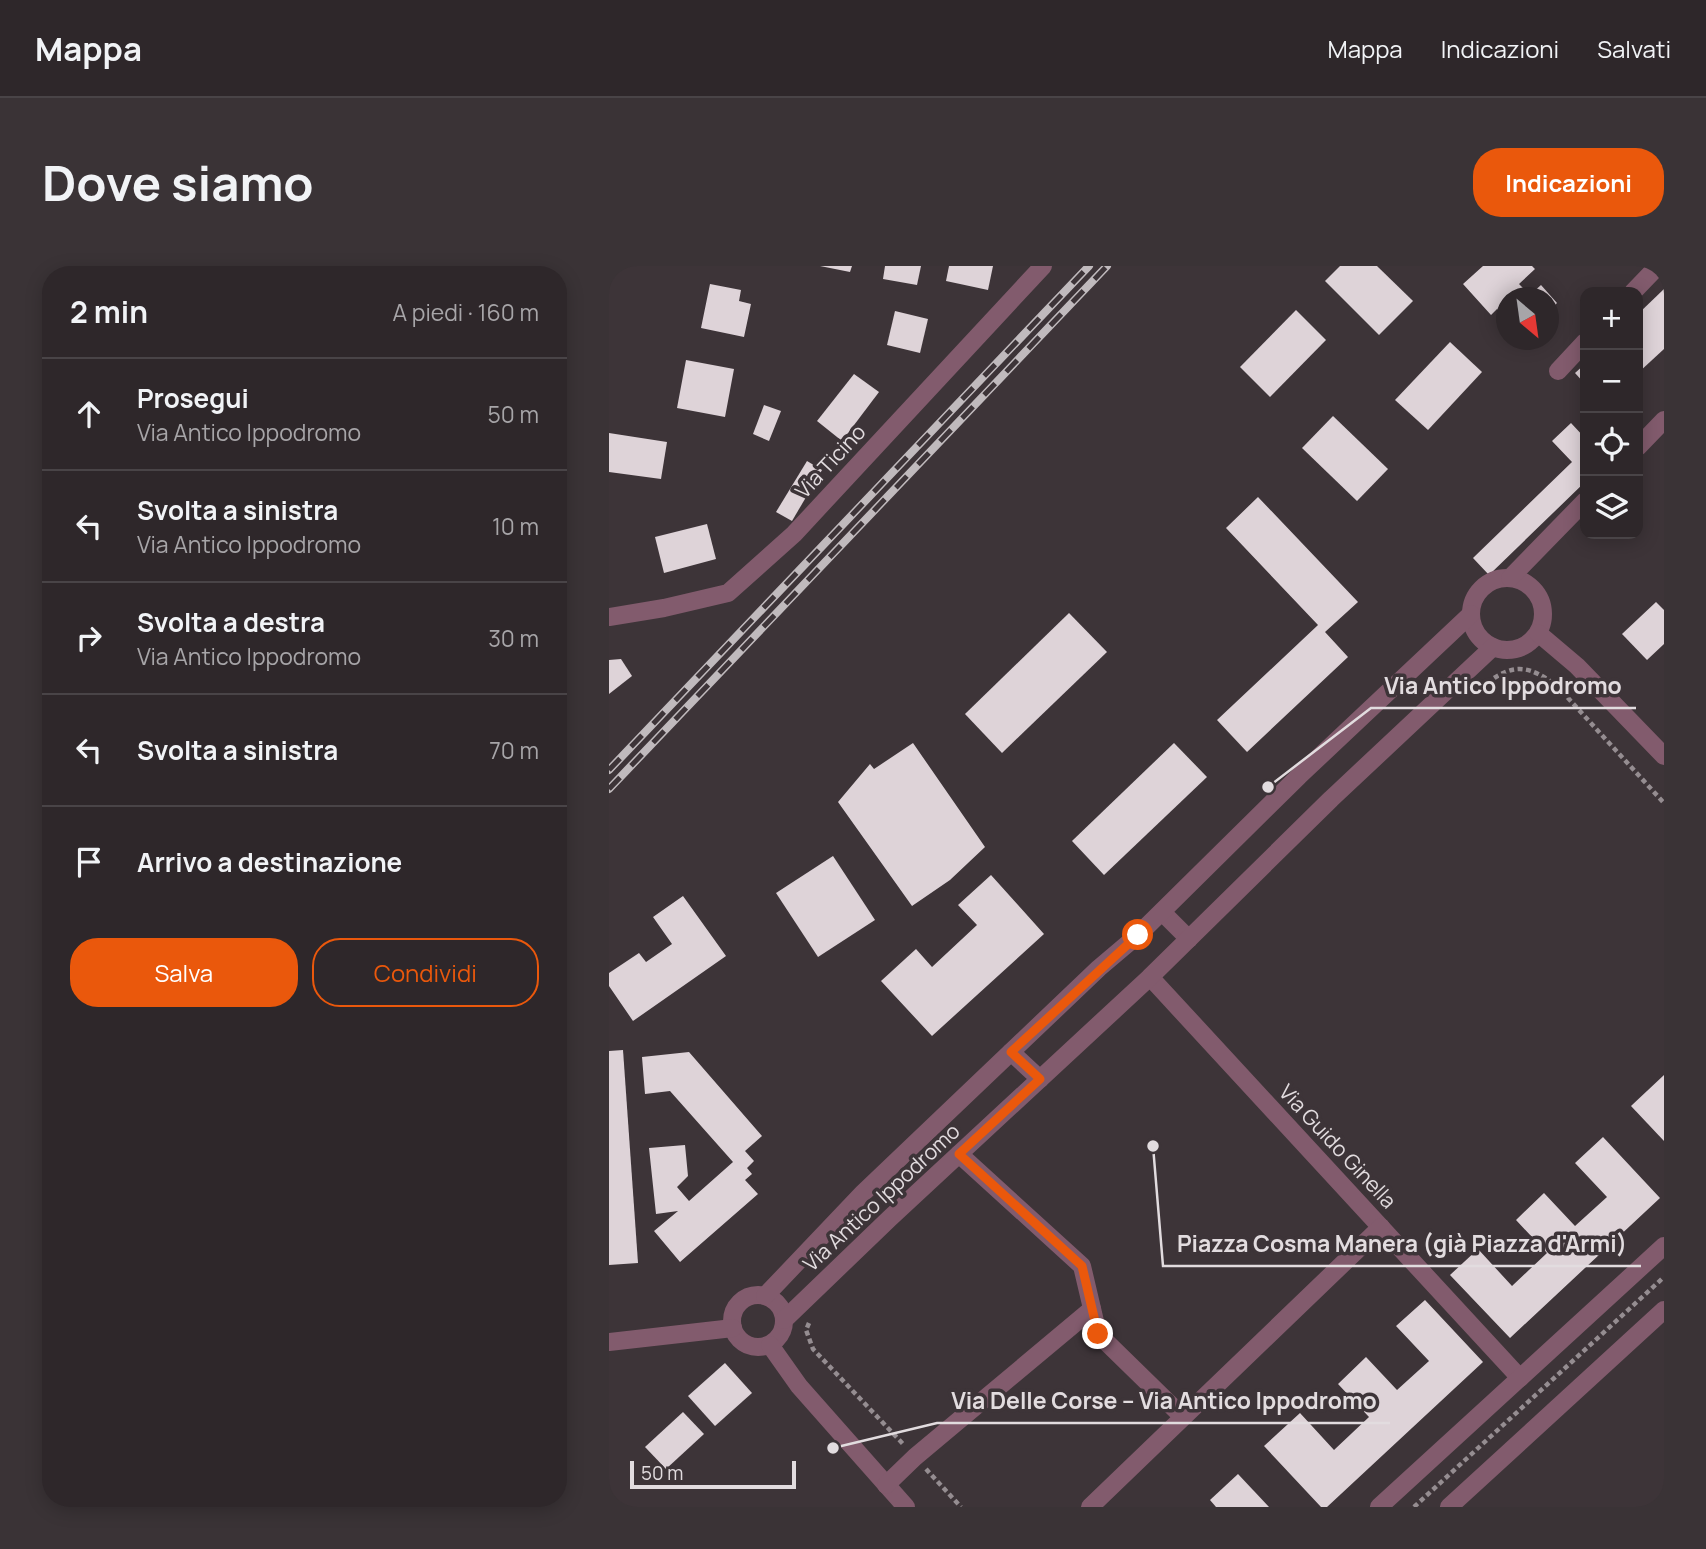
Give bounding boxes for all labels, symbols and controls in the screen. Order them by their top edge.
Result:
text: Mappa [35,26,142,71]
text: Mappa [1327,32,1403,65]
text: Indicazioni [1441,32,1559,65]
text: Salvati [1597,32,1671,65]
button: Indicazioni [1473,148,1664,217]
text: Dove siamo [42,149,313,216]
north arrow [1496,287,1559,350]
map controls [1580,287,1643,539]
button: + [1580,287,1643,350]
text: 2 min [70,291,148,332]
text: A piedi · 160 m [393,296,539,328]
button: − [1580,350,1643,413]
text: Prosegui [137,380,249,416]
icon: ahead [70,395,108,433]
text: 50 m [488,398,539,430]
button: locate [1580,413,1643,476]
text: Via Antico Ippodromo [137,416,361,448]
street label: Via Ticino [789,418,871,504]
button: layers [1580,476,1643,539]
text: Svolta a sinistra [137,492,338,528]
icon: left [70,507,108,545]
text: 10 m [492,510,539,542]
text: Via Antico Ippodromo [137,528,361,560]
text: Svolta a destra [137,604,325,640]
icon: right [70,619,108,657]
text: 30 m [488,622,539,654]
text: Via Antico Ippodromo [137,640,361,672]
callout: Via Antico Ippodromo [1371,664,1636,708]
text: Via Antico Ippodromo [1384,669,1622,701]
icon: left [70,731,108,769]
text: Svolta a sinistra [137,732,338,768]
text: 70 m [489,734,539,766]
icon: arrive [70,843,108,881]
text: Arrivo a destinazione [137,844,402,880]
route start [1122,919,1153,950]
button: Salva [70,938,298,1007]
button: Condividi [312,938,539,1007]
street label: Via Guido Ginella [1273,1078,1403,1214]
street label: Via Antico Ippodromo [797,1117,965,1277]
callout: Piazza Cosma Manera (già Piazza d'Armi) [1163,1222,1641,1266]
text: Piazza Cosma Manera (già Piazza d'Armi) [1177,1227,1627,1259]
route end [1082,1318,1113,1349]
callout: Via Delle Corse – Via Antico Ippodromo [937,1379,1390,1423]
text: Via Delle Corse – Via Antico Ippodromo [951,1384,1377,1416]
scale bar [630,1458,796,1490]
text: 50 m [641,1460,683,1486]

